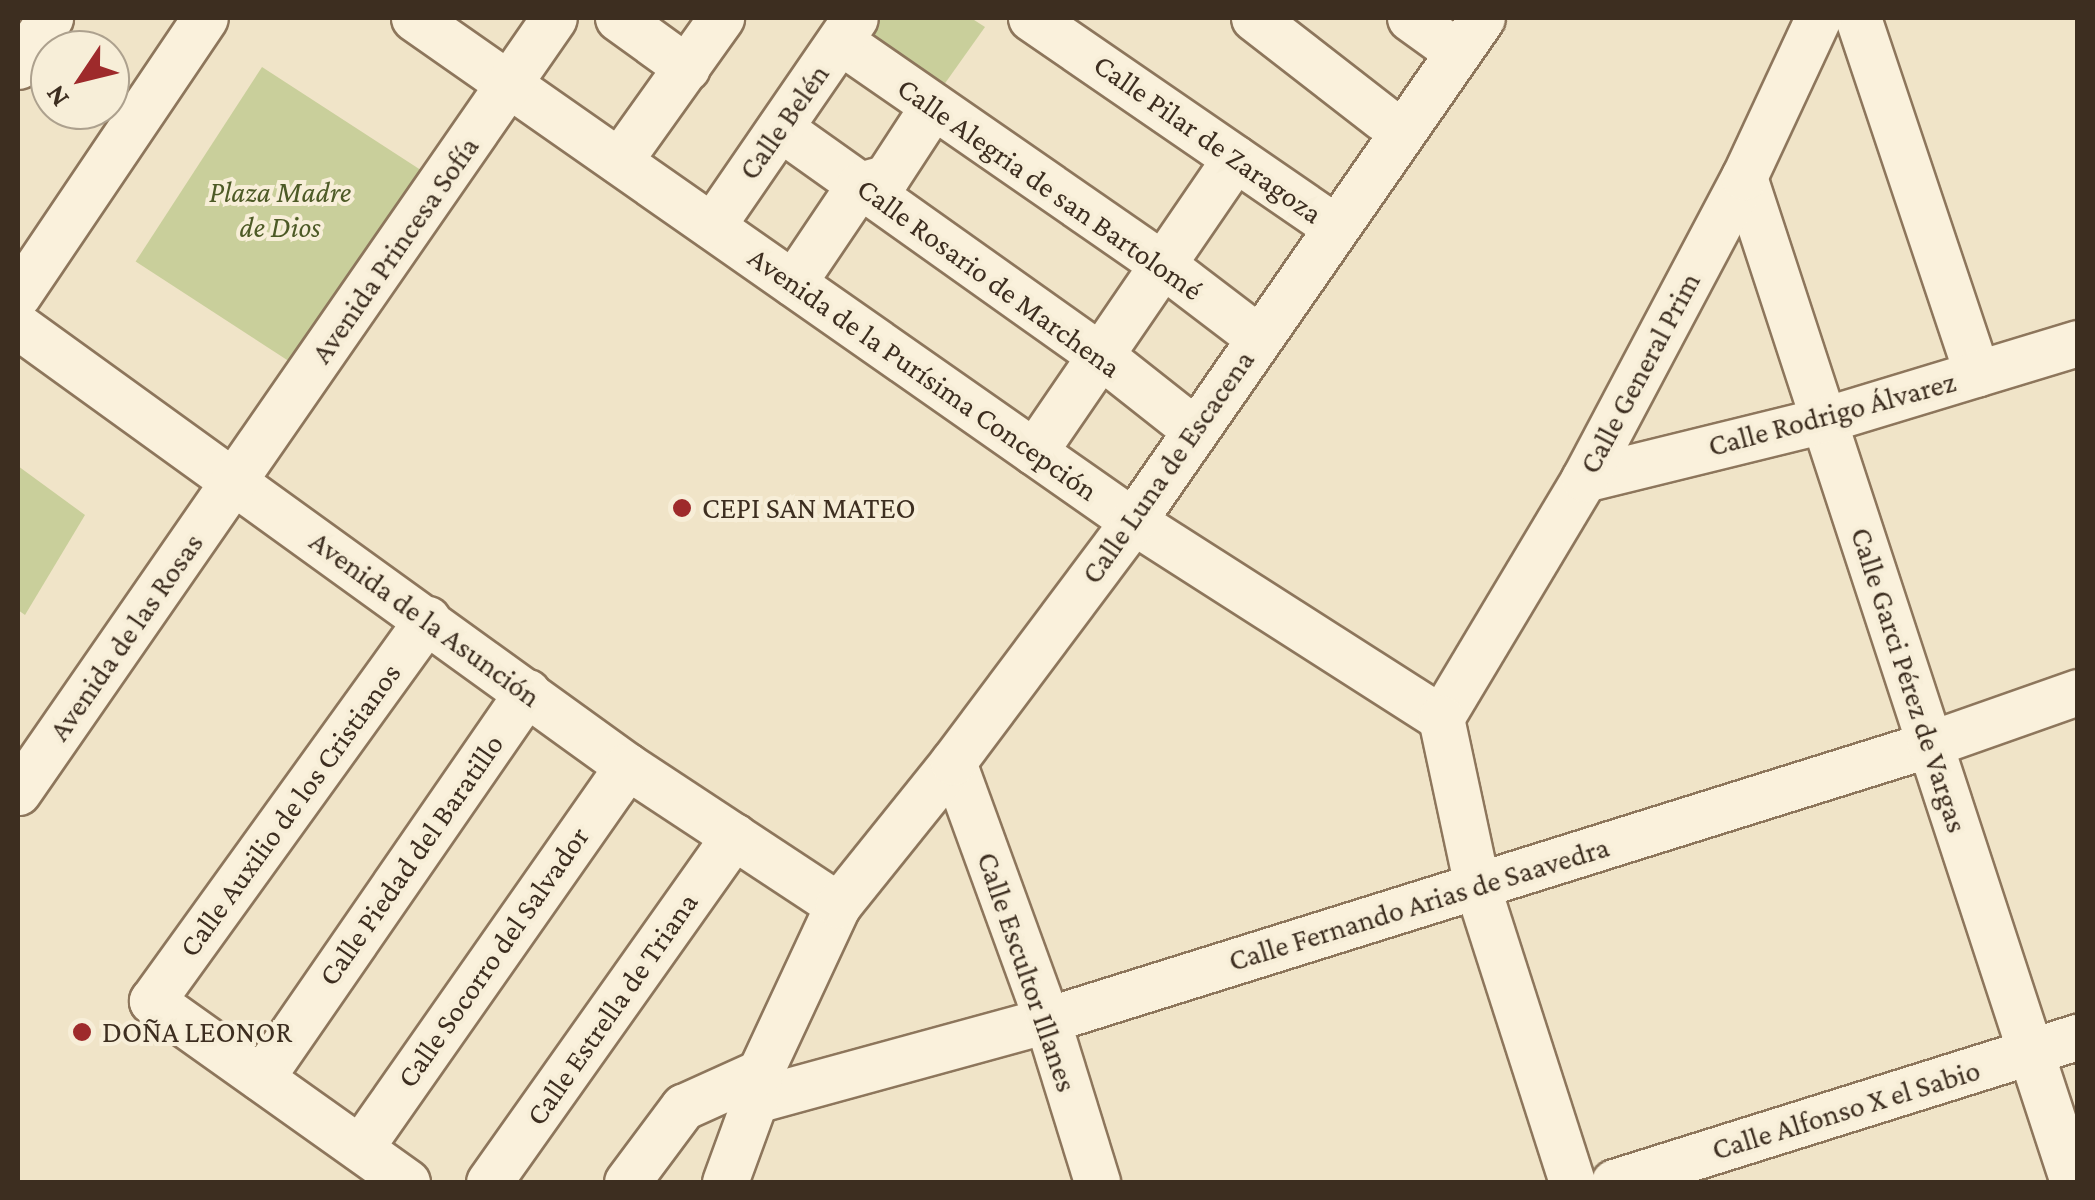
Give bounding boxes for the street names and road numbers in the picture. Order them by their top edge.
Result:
street label: Calle Pilar de Zaragoza [1087,47,1329,231]
street label: Calle Belén [731,57,837,187]
street label: Calle Alegria de san Bartolomé [890,70,1210,308]
street label: Avenida Princesa Sofía [303,130,487,370]
street label: Calle Rosario de Marchena [850,170,1128,386]
street label: Avenida de la Purísima Concepción [741,239,1105,509]
street label: Calle General Prim [1572,266,1708,480]
street label: Calle Luna de Escacena [1074,343,1262,591]
street label: Calle Rodrigo Álvarez [1704,364,1960,464]
street label: Avenida de la Asunción [303,523,547,715]
street label: Calle Garci Pérez de Vargas [1843,523,1975,837]
street label: Avenida de las Rosas [41,526,211,748]
street label: Calle Auxilio de los Cristianos [171,656,409,964]
street label: Calle Piedad del Baratillo [311,727,511,993]
street label: Calle Socorro del Salvador [389,820,597,1094]
street label: Calle Fernando Arias de Saavedra [1224,829,1614,979]
street label: Calle Escultor Illanes [969,847,1085,1097]
street label: Calle Estrella de Triana [518,886,706,1132]
street label: Calle Alfonso X el Sabio [1708,1052,1984,1168]

